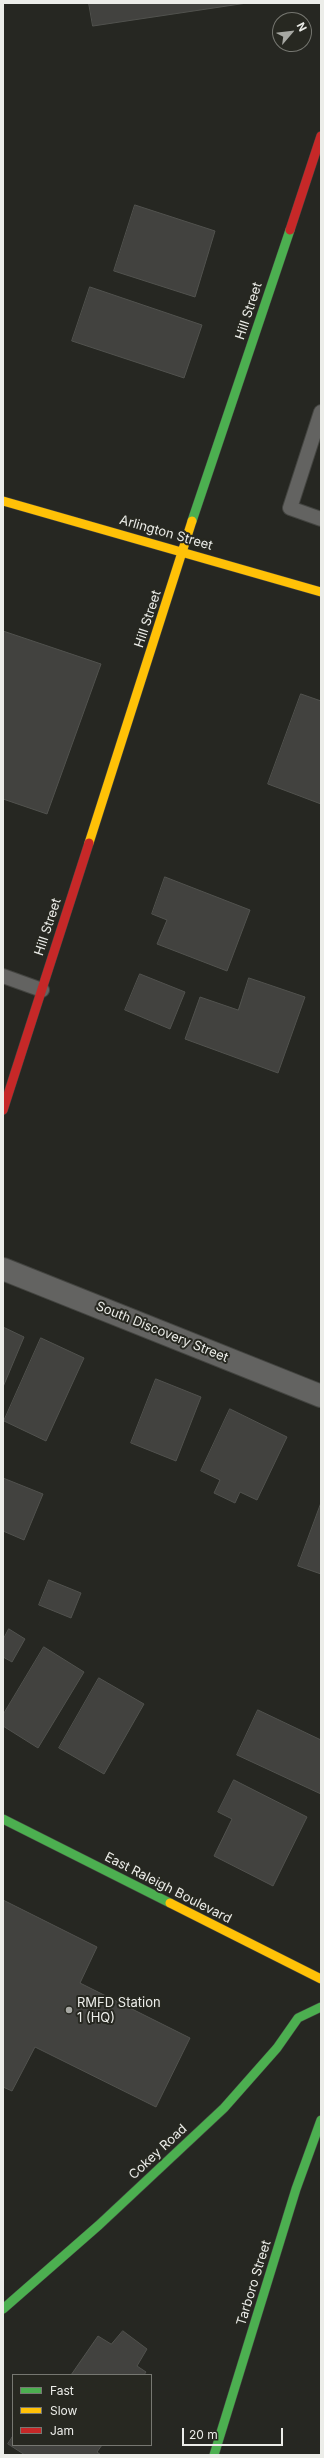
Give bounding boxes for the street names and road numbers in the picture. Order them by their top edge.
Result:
street label: Hill Street [232,280,266,342]
street label: Arlington Street [118,512,214,554]
street label: Hill Street [131,588,165,650]
street label: Hill Street [31,896,65,958]
street label: South Discovery Street [94,1298,230,1366]
street label: East Raleigh Boulevard [102,1849,234,1927]
street label: Cokey Road [126,2121,190,2183]
street label: Tarboro Street [234,2238,274,2328]

